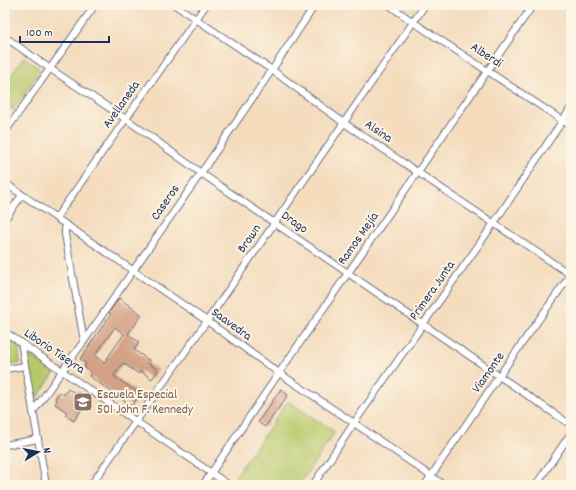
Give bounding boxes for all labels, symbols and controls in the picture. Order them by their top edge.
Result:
scale bar [20,18,109,44]
text: 100 m [26,25,53,42]
street label: Alberdi [466,39,506,74]
street label: Avellaneda [99,77,146,133]
street label: Alsina [360,116,397,149]
street label: Caseros [147,181,185,225]
street label: Drago [277,207,312,239]
street label: Ramos Mejía [334,208,385,269]
street label: Brown [233,221,267,257]
street label: Primera Junta [405,257,461,325]
street label: Saavedra [207,304,256,347]
street label: Liborio Tiseyra [20,325,89,380]
street label: Viamonte [468,348,510,397]
place label: Escuela Especial 501 John F. Kennedy [97,386,194,420]
school or university icon: Escuela Especial 501 John F. Kennedy [72,391,94,413]
north arrow [18,432,58,472]
text: N [38,447,54,455]

